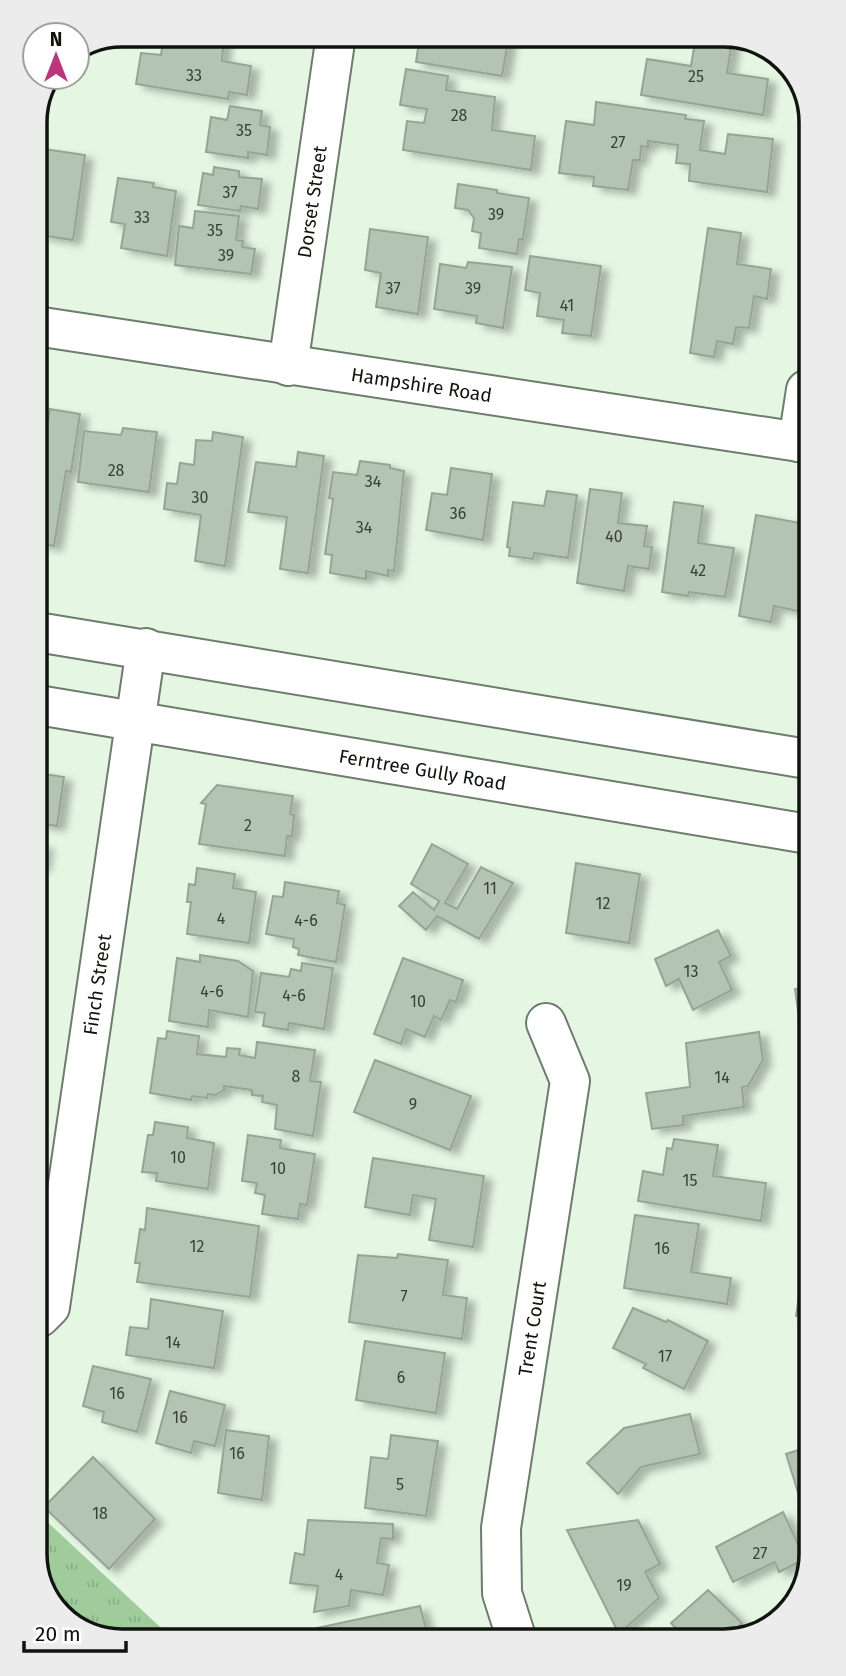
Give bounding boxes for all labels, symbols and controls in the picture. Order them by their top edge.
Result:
north arrow [21,21,91,91]
text: N [50,28,62,51]
house number: 33 [186,66,202,85]
house number: 25 [688,67,704,86]
house number: 28 [451,106,468,125]
house number: 35 [236,121,252,140]
house number: 27 [611,133,625,152]
street label: Dorset Street [293,144,332,259]
house number: 37 [222,183,238,202]
house number: 39 [488,205,504,224]
house number: 33 [134,208,150,227]
house number: 35 [207,221,223,240]
house number: 39 [218,246,234,265]
house number: 37 [385,279,401,298]
house number: 39 [465,279,481,298]
house number: 41 [560,296,574,315]
street label: Hampshire Road [349,363,494,407]
house number: 28 [108,461,125,480]
house number: 34 [365,472,382,491]
house number: 30 [192,488,209,507]
house number: 36 [450,504,466,523]
house number: 34 [356,518,373,537]
house number: 40 [605,527,623,546]
house number: 42 [690,561,706,580]
street label: Ferntree Gully Road [337,745,508,795]
house number: 2 [244,816,252,835]
house number: 11 [483,879,497,898]
house number: 12 [596,894,610,913]
house number: 4 [217,909,226,928]
house number: 4-6 [294,911,318,930]
street label: Finch Street [79,932,116,1037]
house number: 13 [684,962,698,981]
house number: 4-6 [200,982,224,1001]
house number: 4-6 [282,986,306,1005]
house number: 10 [410,992,426,1011]
house number: 8 [292,1067,301,1086]
house number: 14 [714,1068,730,1087]
house number: 9 [409,1095,417,1114]
house number: 10 [170,1148,186,1167]
house number: 10 [270,1159,286,1178]
house number: 15 [683,1171,697,1190]
house number: 12 [190,1237,204,1256]
house number: 16 [654,1239,670,1258]
street label: Trent Court [514,1279,551,1378]
house number: 7 [400,1287,408,1306]
house number: 14 [165,1333,181,1352]
house number: 17 [658,1347,672,1366]
house number: 6 [397,1368,405,1387]
house number: 16 [109,1384,125,1403]
house number: 16 [172,1408,188,1427]
house number: 16 [229,1444,245,1463]
house number: 5 [396,1475,404,1494]
house number: 18 [92,1504,108,1523]
house number: 27 [753,1544,767,1563]
house number: 4 [335,1565,344,1584]
house number: 19 [616,1576,632,1595]
scale bar [24,1610,126,1654]
text: 20 m [35,1621,81,1647]

